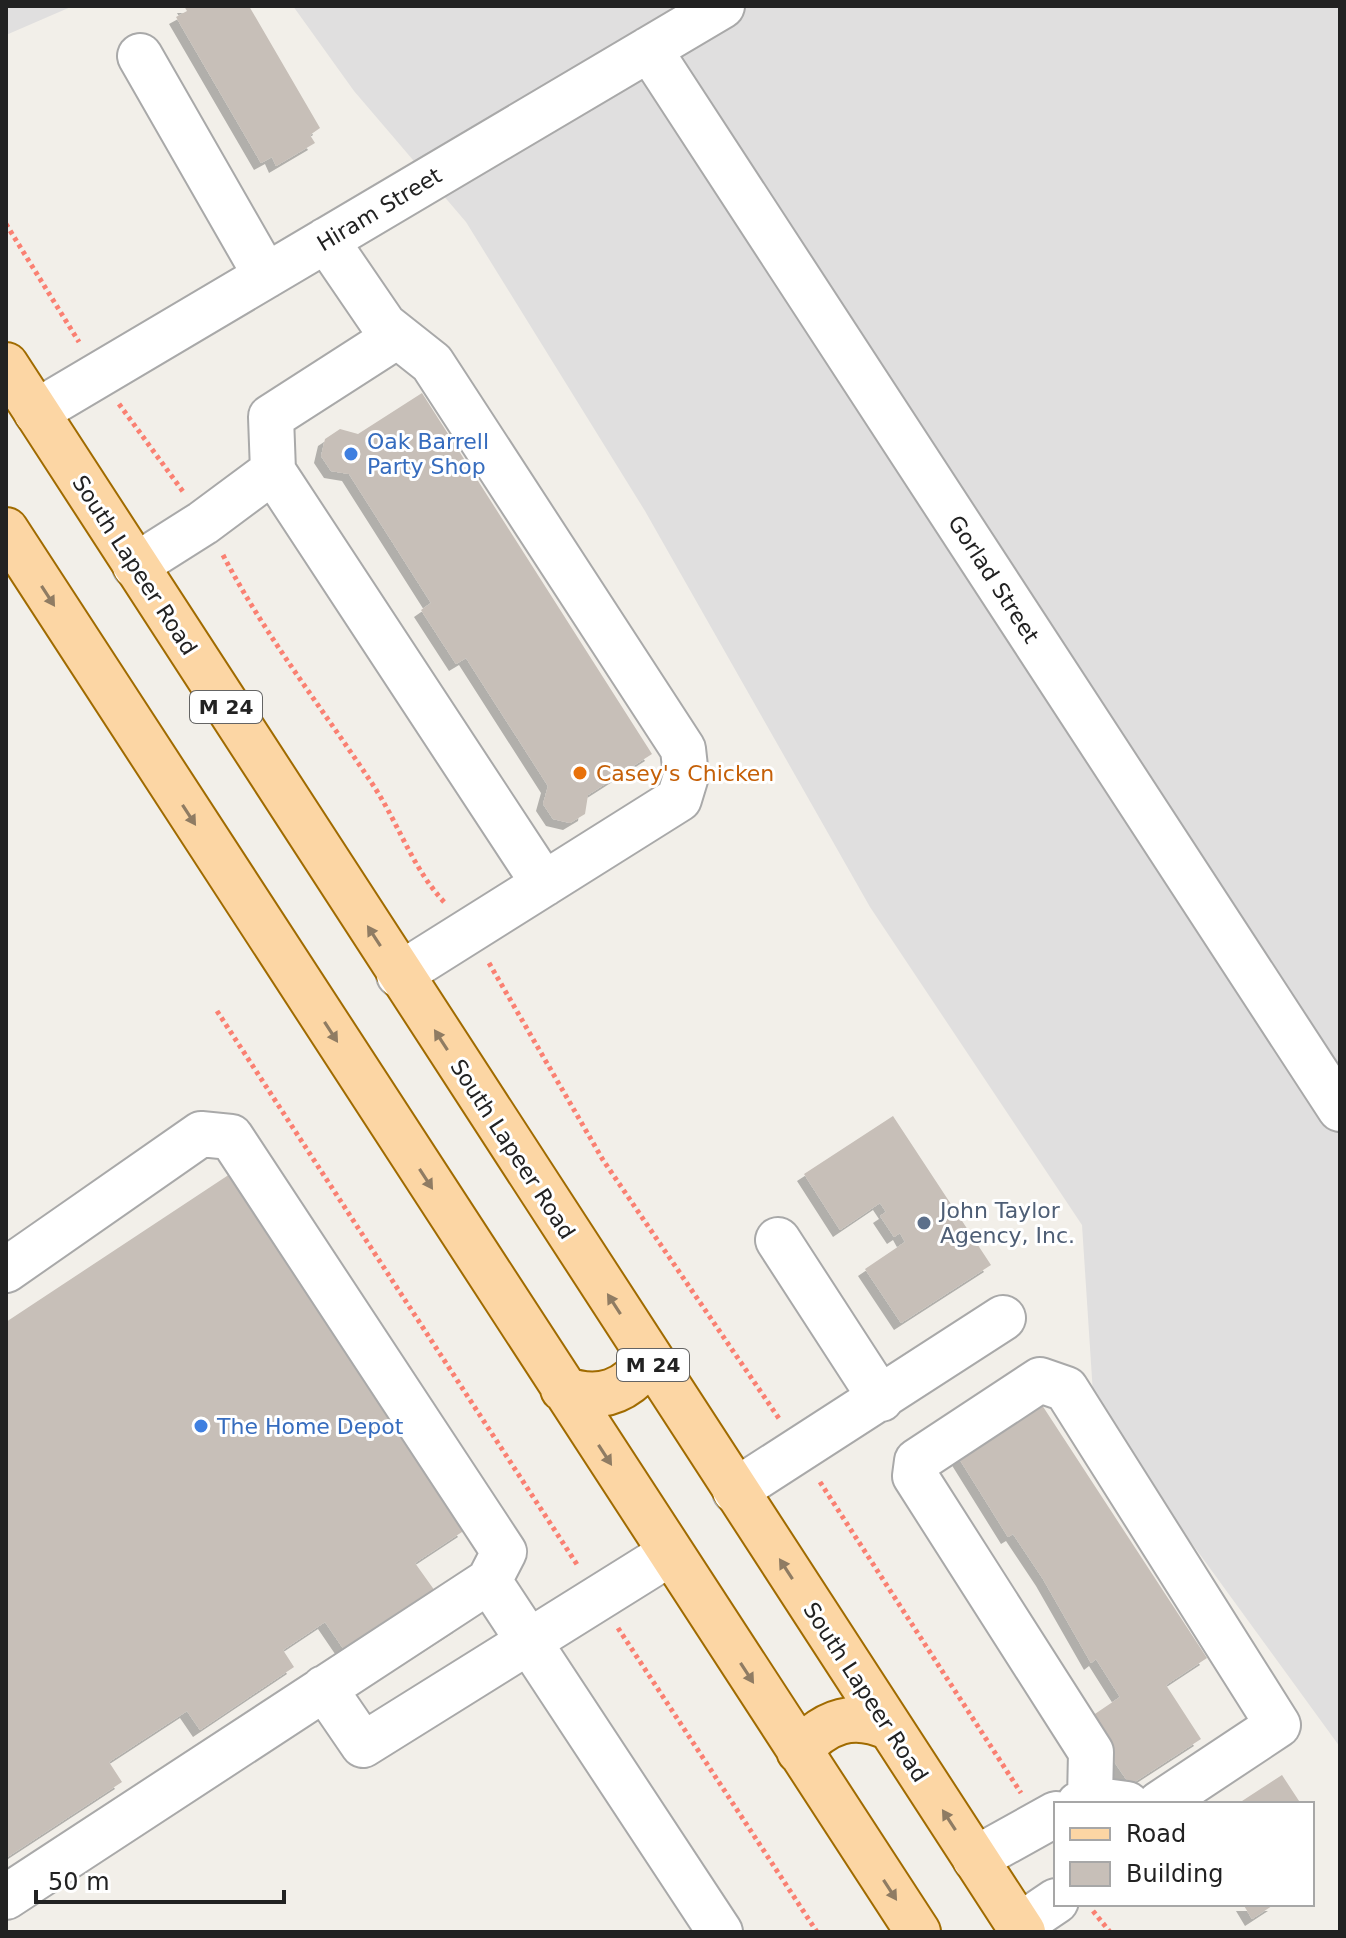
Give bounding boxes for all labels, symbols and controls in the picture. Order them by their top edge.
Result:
street label: Hiram Street [313,162,446,256]
place label: Oak Barrell Party Shop [367,429,489,479]
marker: Oak Barrell Party Shop [342,445,360,463]
street label: South Lapeer Road [67,471,202,660]
street label: Gorlad Street [943,511,1044,648]
one-way arrow [40,585,54,607]
road number: M 24 [190,691,262,723]
place label: Casey's Chicken [596,761,774,786]
marker: Casey's Chicken [571,764,589,782]
one-way arrow [181,804,196,825]
one-way arrow [367,926,382,947]
one-way arrow [323,1022,338,1043]
one-way arrow [434,1029,449,1050]
street label: South Lapeer Road [445,1055,580,1244]
one-way arrow [418,1168,433,1190]
place label: John Taylor Agency, Inc. [938,1198,1075,1248]
marker: John Taylor Agency, Inc. [915,1214,933,1232]
one-way arrow [606,1294,621,1315]
road number: M 24 [617,1349,689,1381]
place label: The Home Depot [216,1414,404,1439]
marker: The Home Depot [192,1417,210,1435]
one-way arrow [598,1444,612,1466]
one-way arrow [779,1558,794,1580]
street label: South Lapeer Road [798,1598,933,1787]
one-way arrow [740,1662,755,1683]
legend [1054,1802,1314,1906]
one-way arrow [943,1809,957,1831]
text: Road [1126,1820,1186,1848]
scale bar [36,1854,284,1904]
text: Building [1126,1860,1223,1888]
text: 50 m [48,1868,110,1896]
one-way arrow [882,1879,897,1901]

